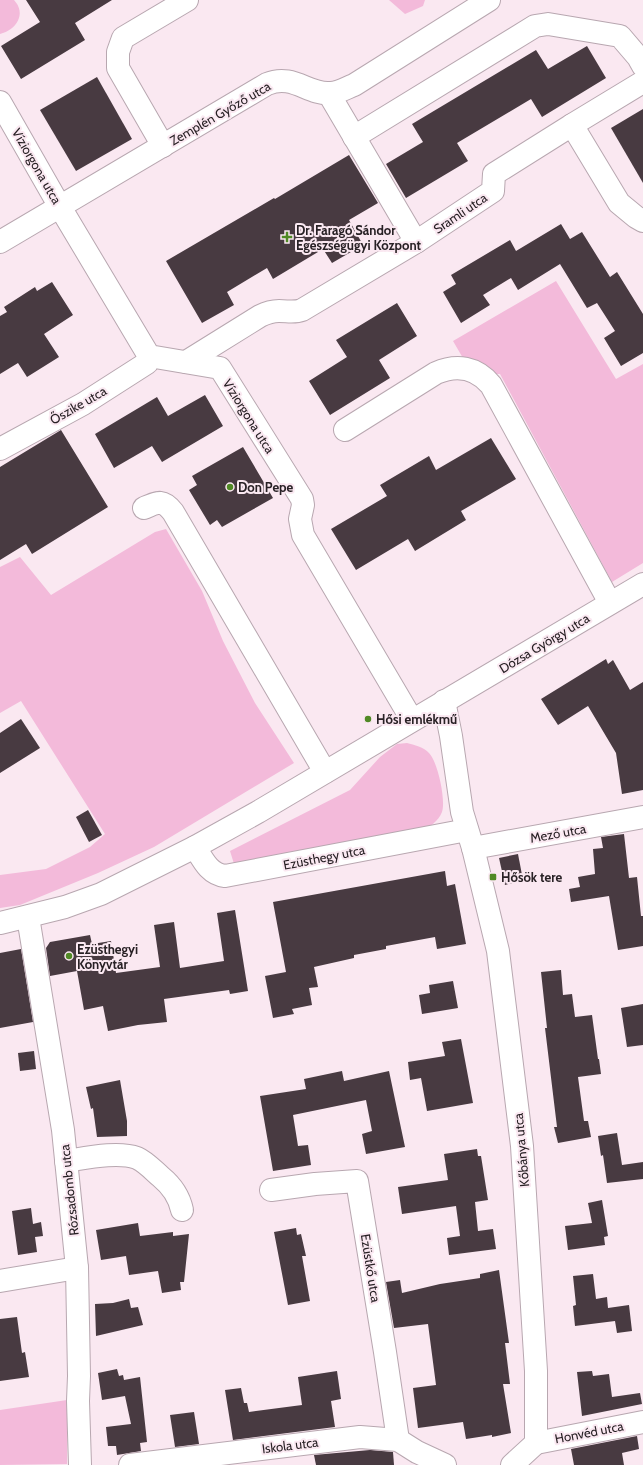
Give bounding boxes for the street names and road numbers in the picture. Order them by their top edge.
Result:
street label: Zemplén Győző utca [167,77,274,148]
street label: Víziorgona utca [9,125,65,207]
street label: Sramli utca [430,189,490,237]
street label: Víziorgona utca [220,376,279,457]
street label: Őszike utca [46,381,110,428]
street label: Dózsa György utca [496,609,593,676]
street label: Mező utca [529,820,588,846]
street label: Ezüsthegy utca [282,841,367,873]
street label: Kőbánya utca [510,1112,532,1188]
street label: Rózsadomb utca [56,1143,82,1236]
street label: Ezüstkő utca [358,1233,384,1304]
street label: Honvéd utca [553,1417,625,1446]
street label: Iskola utca [261,1434,320,1456]

